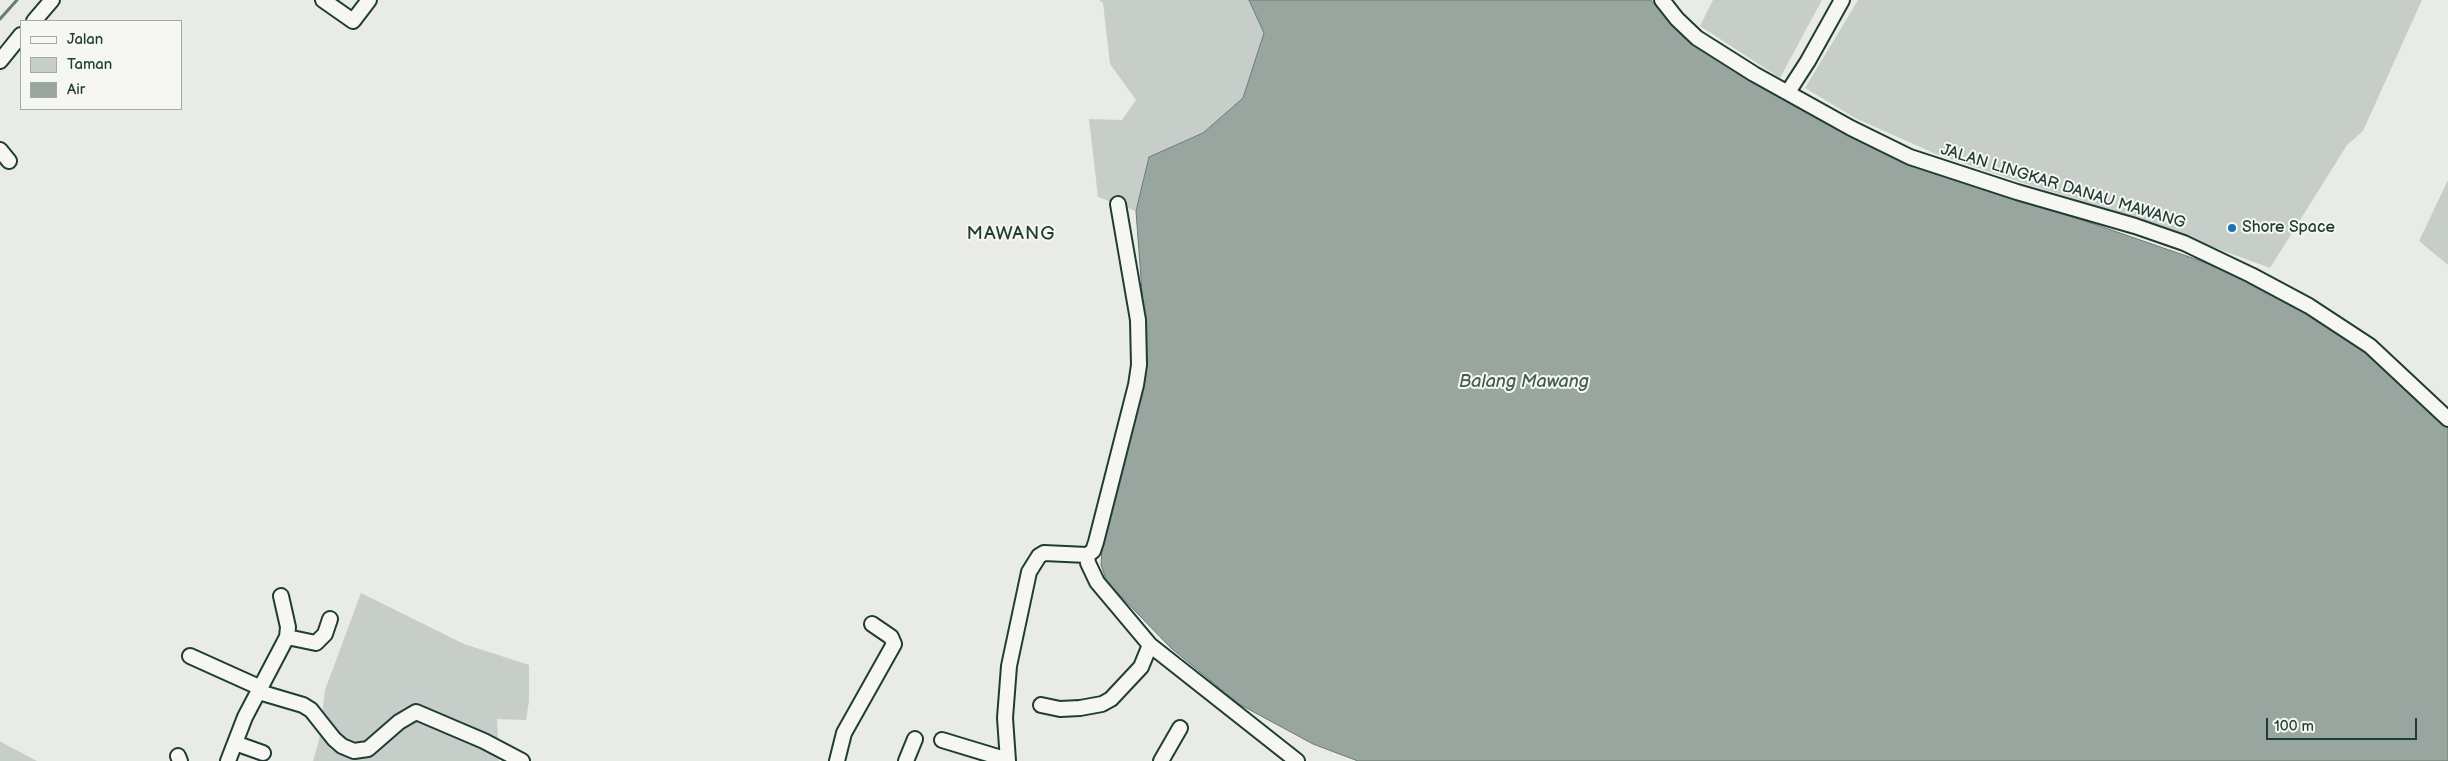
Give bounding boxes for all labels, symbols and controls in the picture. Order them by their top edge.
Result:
legend [20,20,182,110]
text: Jalan [67,30,103,49]
text: Taman [67,55,112,74]
text: Air [67,80,85,99]
street label: JALAN LINGKAR DANAU MAWANG [1938,141,2188,233]
place label: Shore Space [2242,218,2335,238]
marker: Shore Space [2226,222,2238,234]
district label: MAWANG [966,223,1056,245]
water label: Balang Mawang [1459,371,1589,393]
scale bar [2268,708,2419,740]
text: 100 m [2274,717,2314,736]

